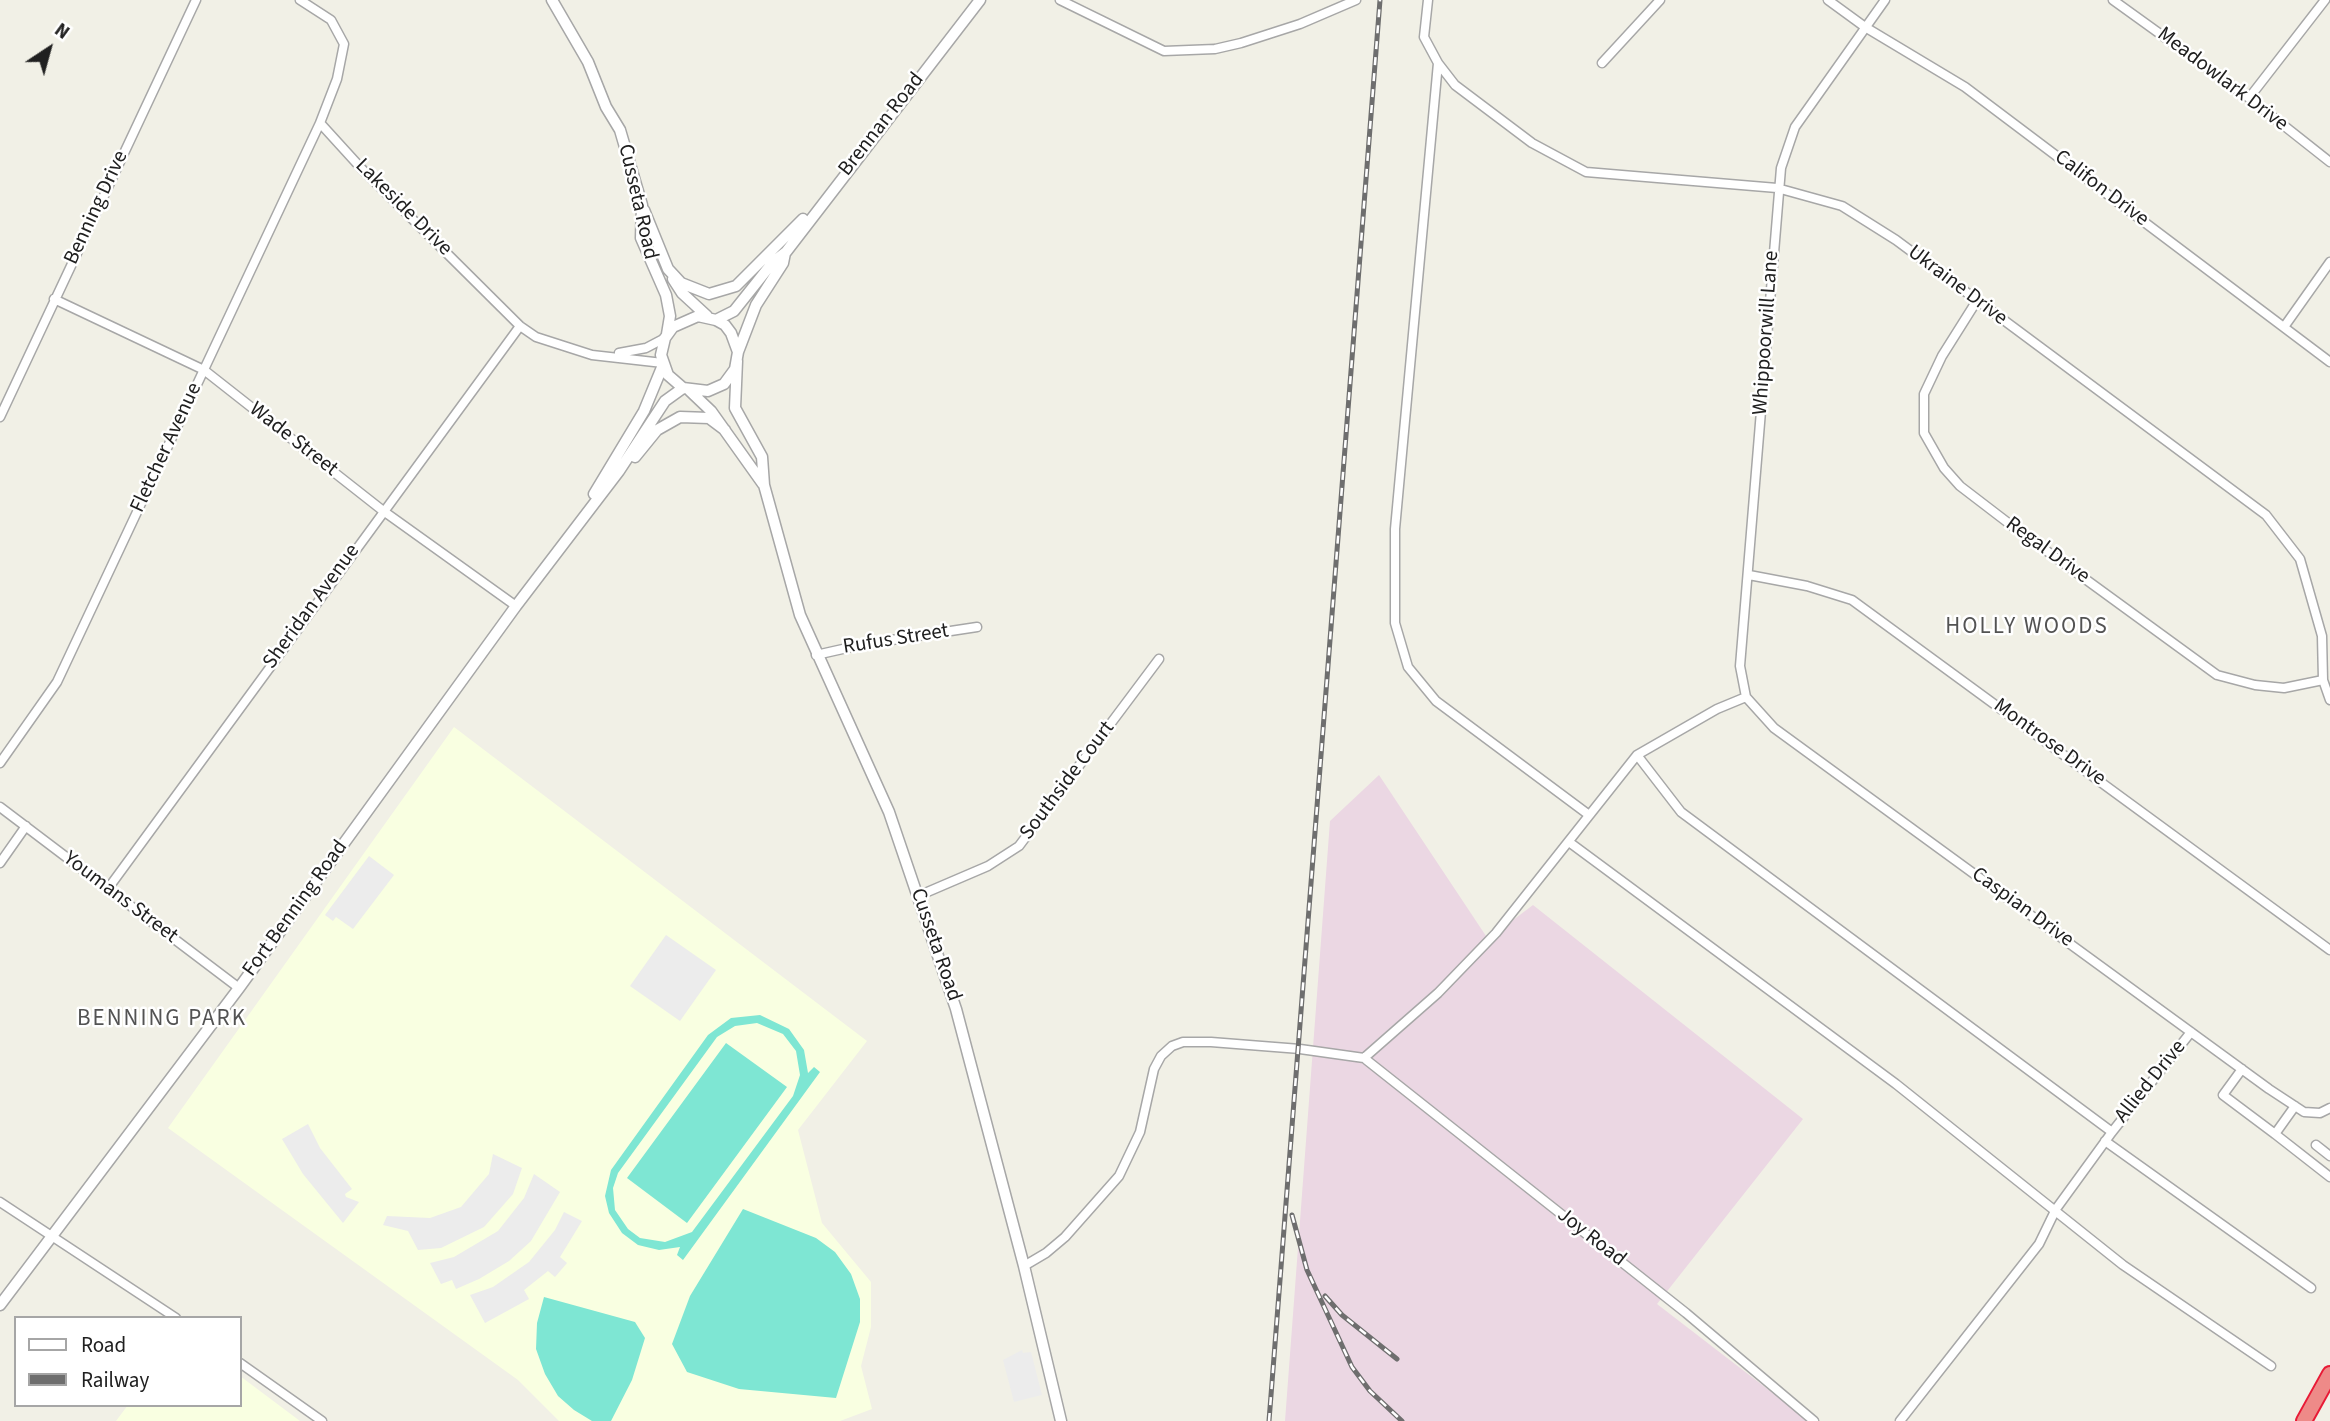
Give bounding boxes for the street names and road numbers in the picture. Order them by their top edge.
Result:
street label: Meadowlark Drive [2152,23,2292,137]
street label: Brennan Road [834,68,930,182]
street label: Cusseta Road [612,142,662,262]
street label: Califon Drive [2049,145,2153,233]
street label: Benning Drive [60,147,134,269]
street label: Lakeside Drive [349,154,457,262]
street label: Ukraine Drive [1902,240,2012,332]
street label: Whippoorwill Lane [1749,250,1785,416]
street label: Fletcher Avenue [126,379,208,517]
street label: Wade Street [244,398,342,482]
street label: Regal Drive [2000,512,2094,590]
street label: Sheridan Avenue [258,540,366,674]
street label: Rufus Street [841,619,951,661]
street label: Montrose Drive [1988,694,2110,792]
street label: Southside Court [1015,717,1121,845]
street label: Fort Benning Road [238,836,354,982]
street label: Youmans Street [58,847,182,949]
street label: Caspian Drive [1966,863,2078,953]
street label: Cusseta Road [904,885,966,1005]
street label: Allied Drive [2110,1036,2192,1128]
street label: Joy Road [1552,1203,1630,1273]

